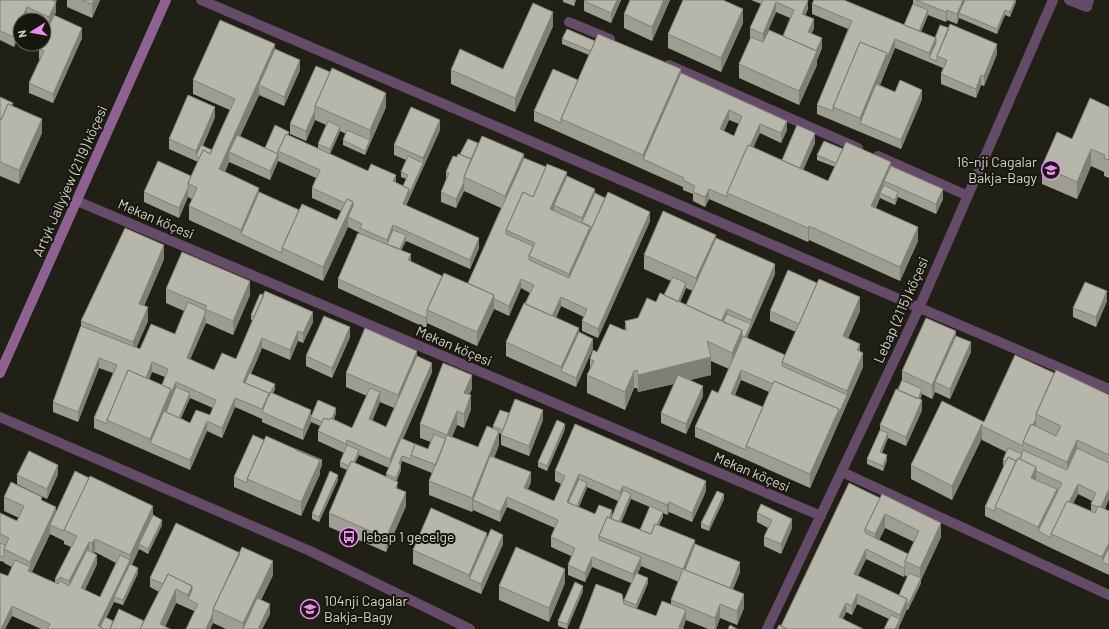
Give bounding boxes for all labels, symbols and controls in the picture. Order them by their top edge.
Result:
north arrow [12,12,52,52]
text: N [15,29,29,39]
street label: Artyk Jallyýew (2119) köçesi [29,103,111,259]
place label: 16-nji Cagalar Bakja-Bagy [956,153,1038,186]
school or university icon: 16-nji Cagalar Bakja-Bagy [1040,159,1062,181]
street label: Mekan köçesi [116,195,197,242]
street label: Lebap (2115) köçesi [870,254,932,365]
street label: Mekan köçesi [414,322,495,369]
street label: Mekan köçesi [712,448,793,495]
bus stop icon: lebap 1 gecelge [338,526,360,548]
place label: lebap 1 gecelge [363,528,455,545]
place label: 104nji Cagalar Bakja-Bagy [324,592,408,625]
school or university icon: 104nji Cagalar Bakja-Bagy [299,598,321,620]

